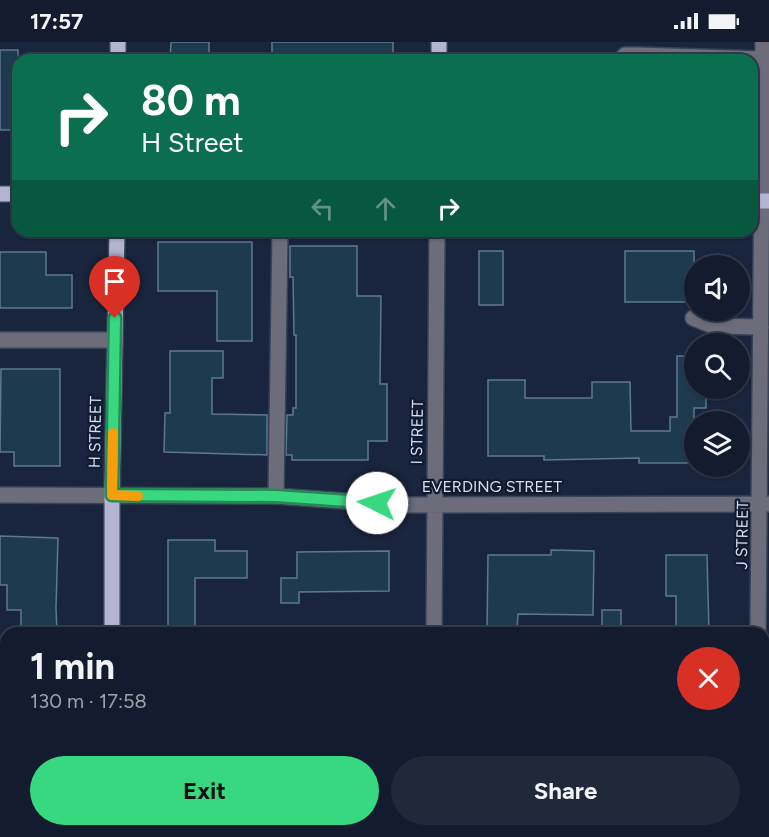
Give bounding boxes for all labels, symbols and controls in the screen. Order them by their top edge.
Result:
text: 17:57 [30,8,83,35]
text: 80 m [141,75,241,126]
icon: right [42,78,120,156]
text: H Street [141,126,244,159]
icon: left [306,192,339,225]
icon: ahead [369,192,402,225]
icon: right [432,192,465,225]
map controls [684,255,750,477]
button: sound [684,255,750,321]
pin [89,256,140,318]
icon: arrive [98,265,131,298]
button: search [684,333,750,399]
street label: H STREET [85,395,105,468]
street label: I STREET [407,399,427,465]
button: layers [684,411,750,477]
position arrow [345,471,409,535]
street label: EVERDING STREET [422,477,562,496]
street label: J STREET [732,500,752,569]
text: 1 min [30,645,115,688]
button: close [677,647,740,710]
text: 130 m · 17:58 [30,689,147,713]
button: Exit [30,756,379,825]
button: Share [391,756,740,825]

